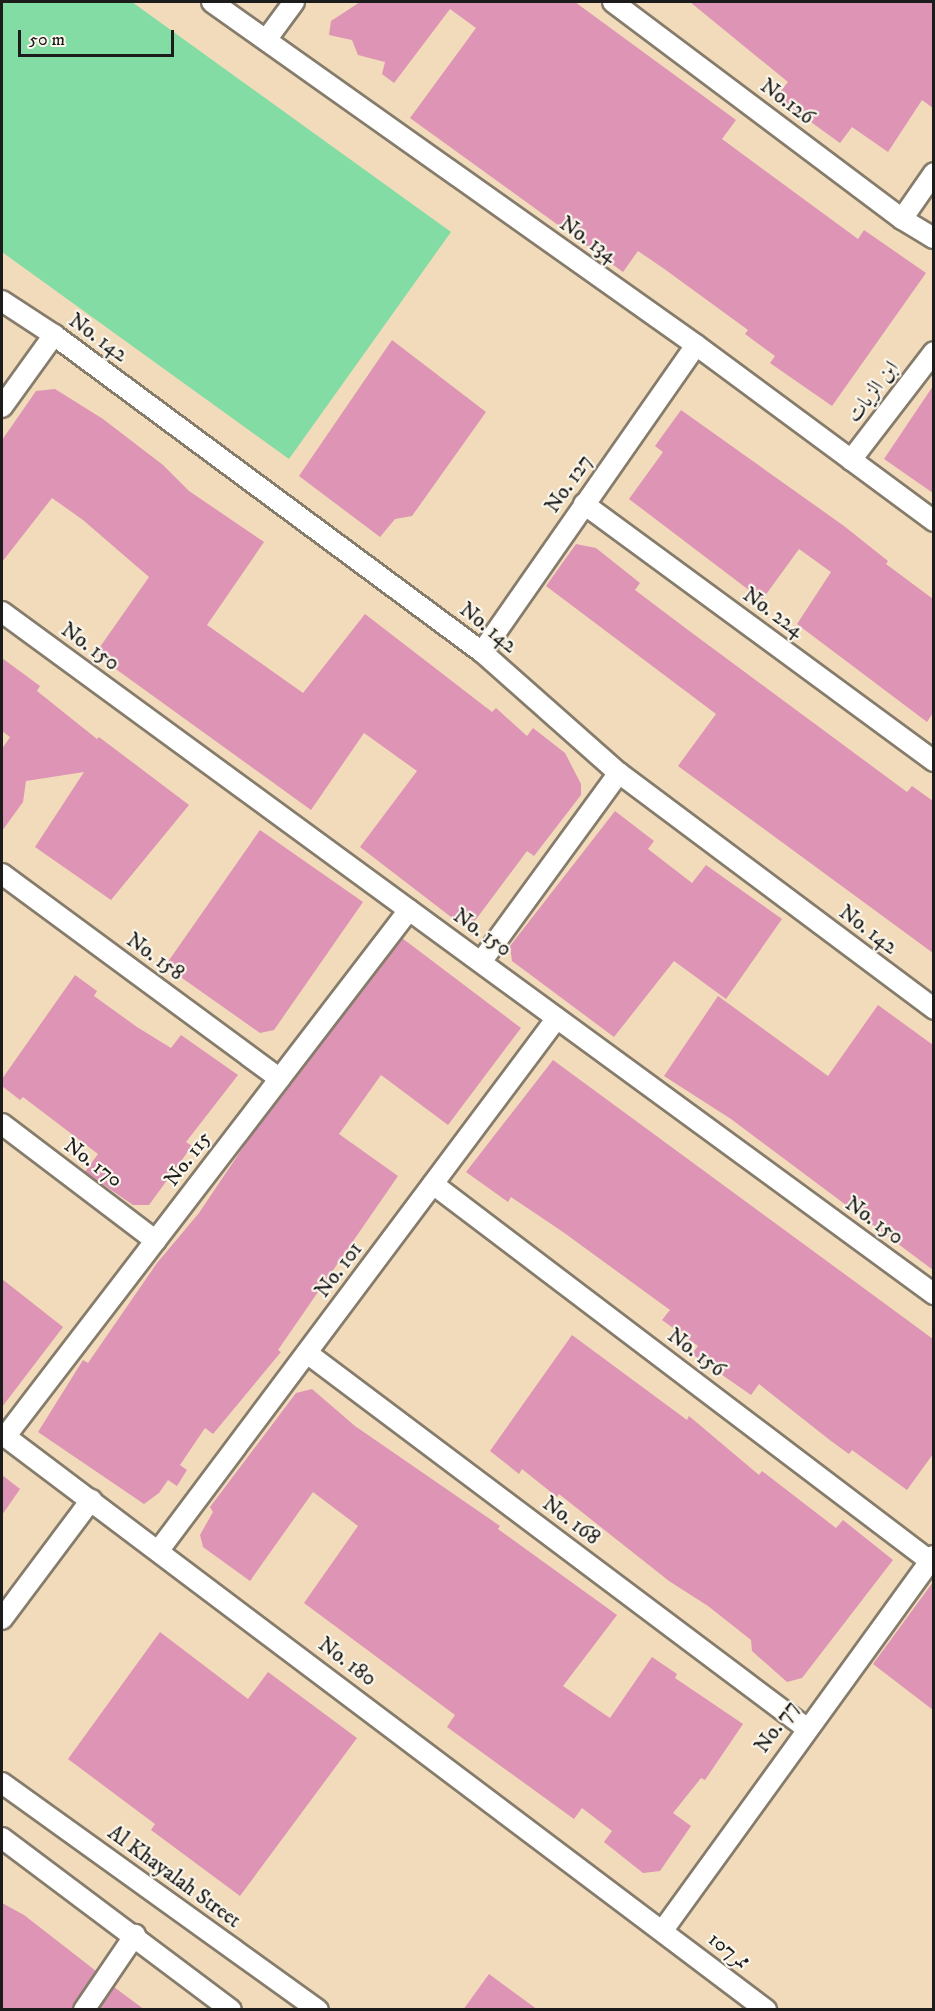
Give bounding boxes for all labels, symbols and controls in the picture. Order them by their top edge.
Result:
scale bar [21,18,177,56]
text: 50 m [29,29,65,51]
street label: No.126 [755,74,819,130]
street label: No. 134 [555,211,621,269]
street label: No. 142 [64,308,132,368]
street label: ابن الزيات [842,356,904,428]
street label: No. 127 [540,450,598,518]
street label: No. 224 [738,582,808,644]
street label: No. 142 [454,597,522,659]
street label: No. 150 [56,617,124,677]
street label: No. 142 [834,900,902,960]
street label: No. 150 [448,903,516,963]
street label: No. 158 [121,928,189,986]
street label: No. 115 [159,1127,217,1191]
street label: No. 170 [59,1133,127,1193]
street label: No. 150 [840,1191,908,1251]
street label: No. 101 [310,1237,368,1303]
street label: No. 156 [662,1323,730,1383]
street label: No. 168 [537,1491,605,1551]
street label: No. 180 [313,1632,381,1692]
street label: No. 77 [750,1696,804,1758]
street label: Al Khayalah Street [103,1820,245,1934]
street label: ممر107 [703,1927,755,1975]

